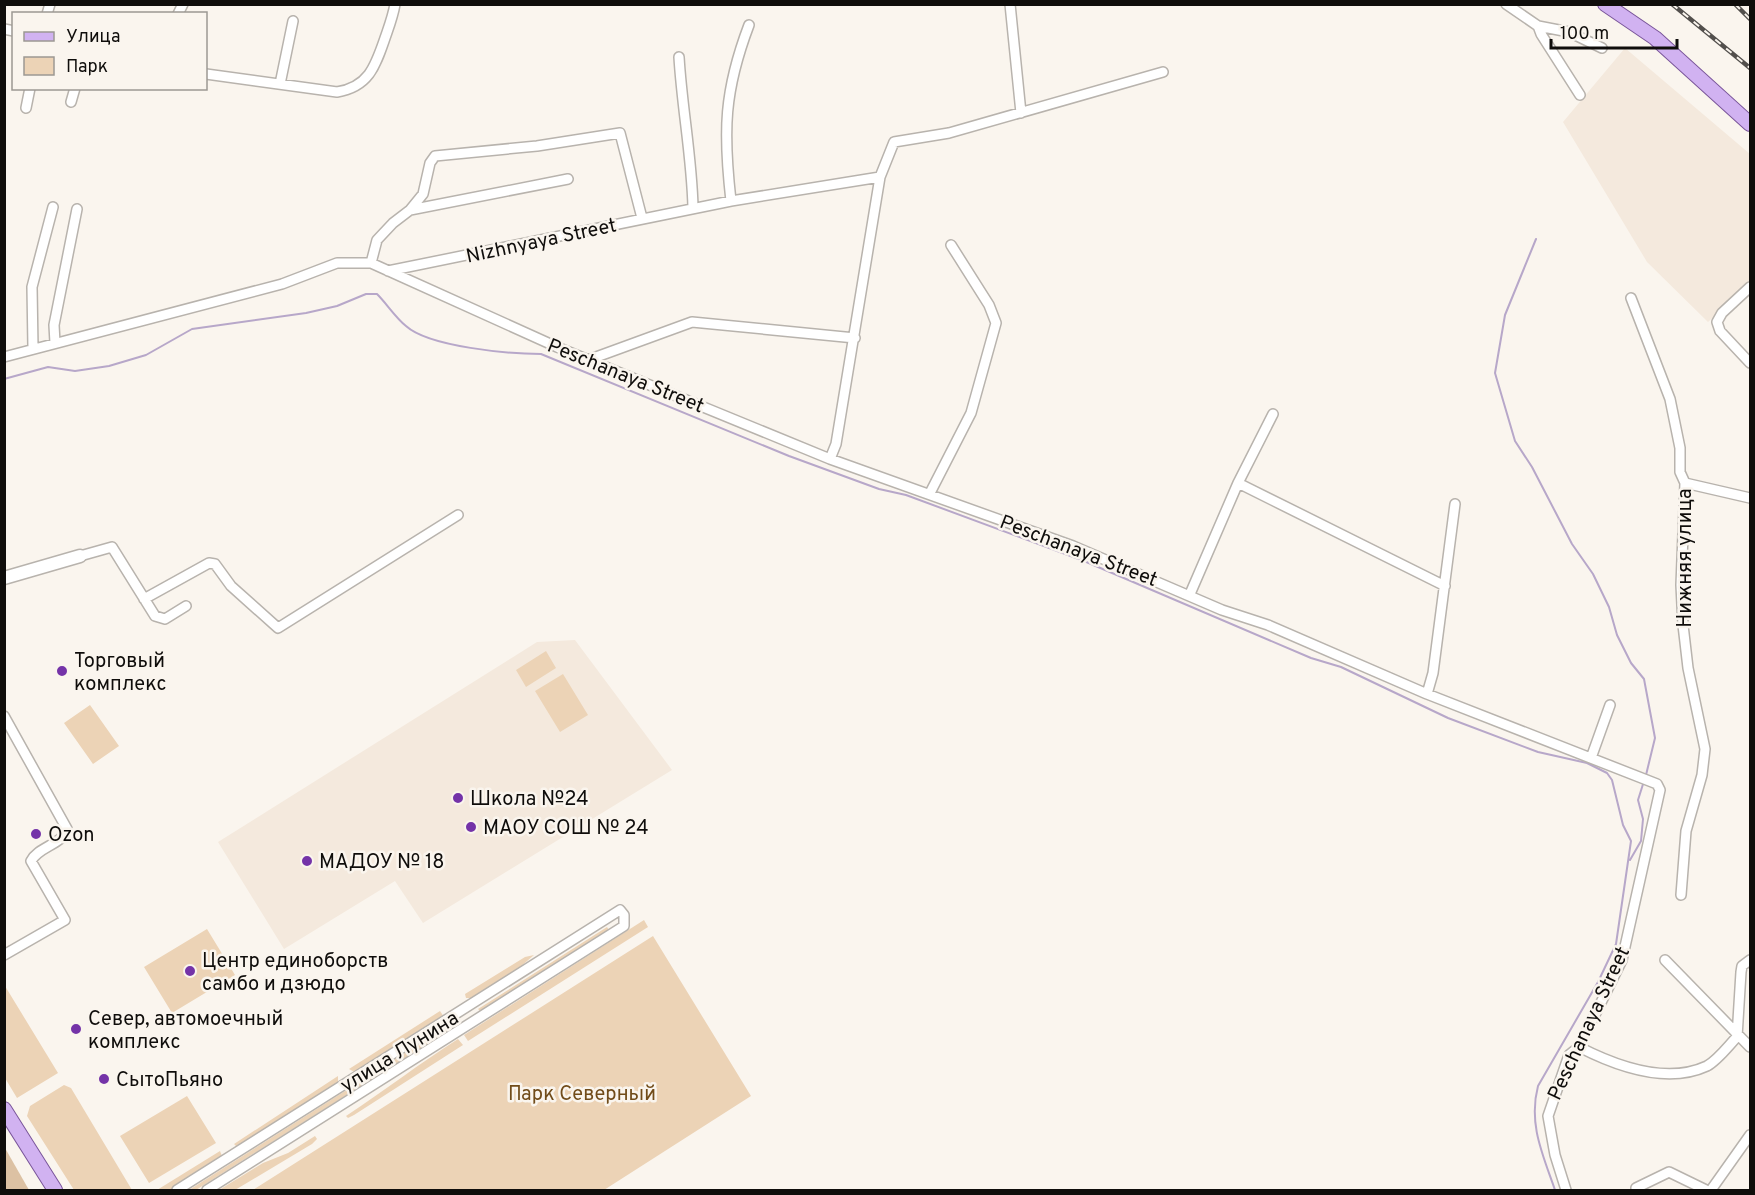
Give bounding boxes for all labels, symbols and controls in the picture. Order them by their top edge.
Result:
legend [12,12,207,90]
scale bar [1551,12,1677,50]
text: 100 m [1560,23,1609,46]
text: Улица [66,26,120,49]
text: Парк [66,56,108,79]
street label: Nizhnyaya Street [464,213,619,271]
street label: Peschanaya Street [543,334,707,420]
street label: Нижняя улица [1673,488,1699,628]
street label: Peschanaya Street [996,510,1161,594]
place label: Торговый комплекс [74,649,166,698]
marker: Торговый комплекс [55,664,69,678]
place label: Школа №24 [470,787,589,813]
marker: Школа №24 [451,791,465,805]
place label: МАОУ СОШ № 24 [483,816,649,842]
marker: МАОУ СОШ № 24 [464,820,478,834]
place label: Ozon [48,823,94,849]
marker: Ozon [29,827,43,841]
place label: МАДОУ № 18 [319,850,445,876]
marker: МАДОУ № 18 [300,854,314,868]
street label: Peschanaya Street [1543,943,1637,1105]
place label: Центр единоборств самбо и дзюдо [202,949,389,998]
marker: Центр единоборств самбо и дзюдо [183,964,197,978]
street label: улица Лунина [336,1006,464,1099]
place label: Север, автомоечный комплекс [88,1007,283,1056]
marker: Север, автомоечный комплекс [69,1022,83,1036]
place label: СытоПьяно [116,1068,223,1094]
marker: СытоПьяно [97,1072,111,1086]
park label: Парк Северный [508,1082,656,1108]

